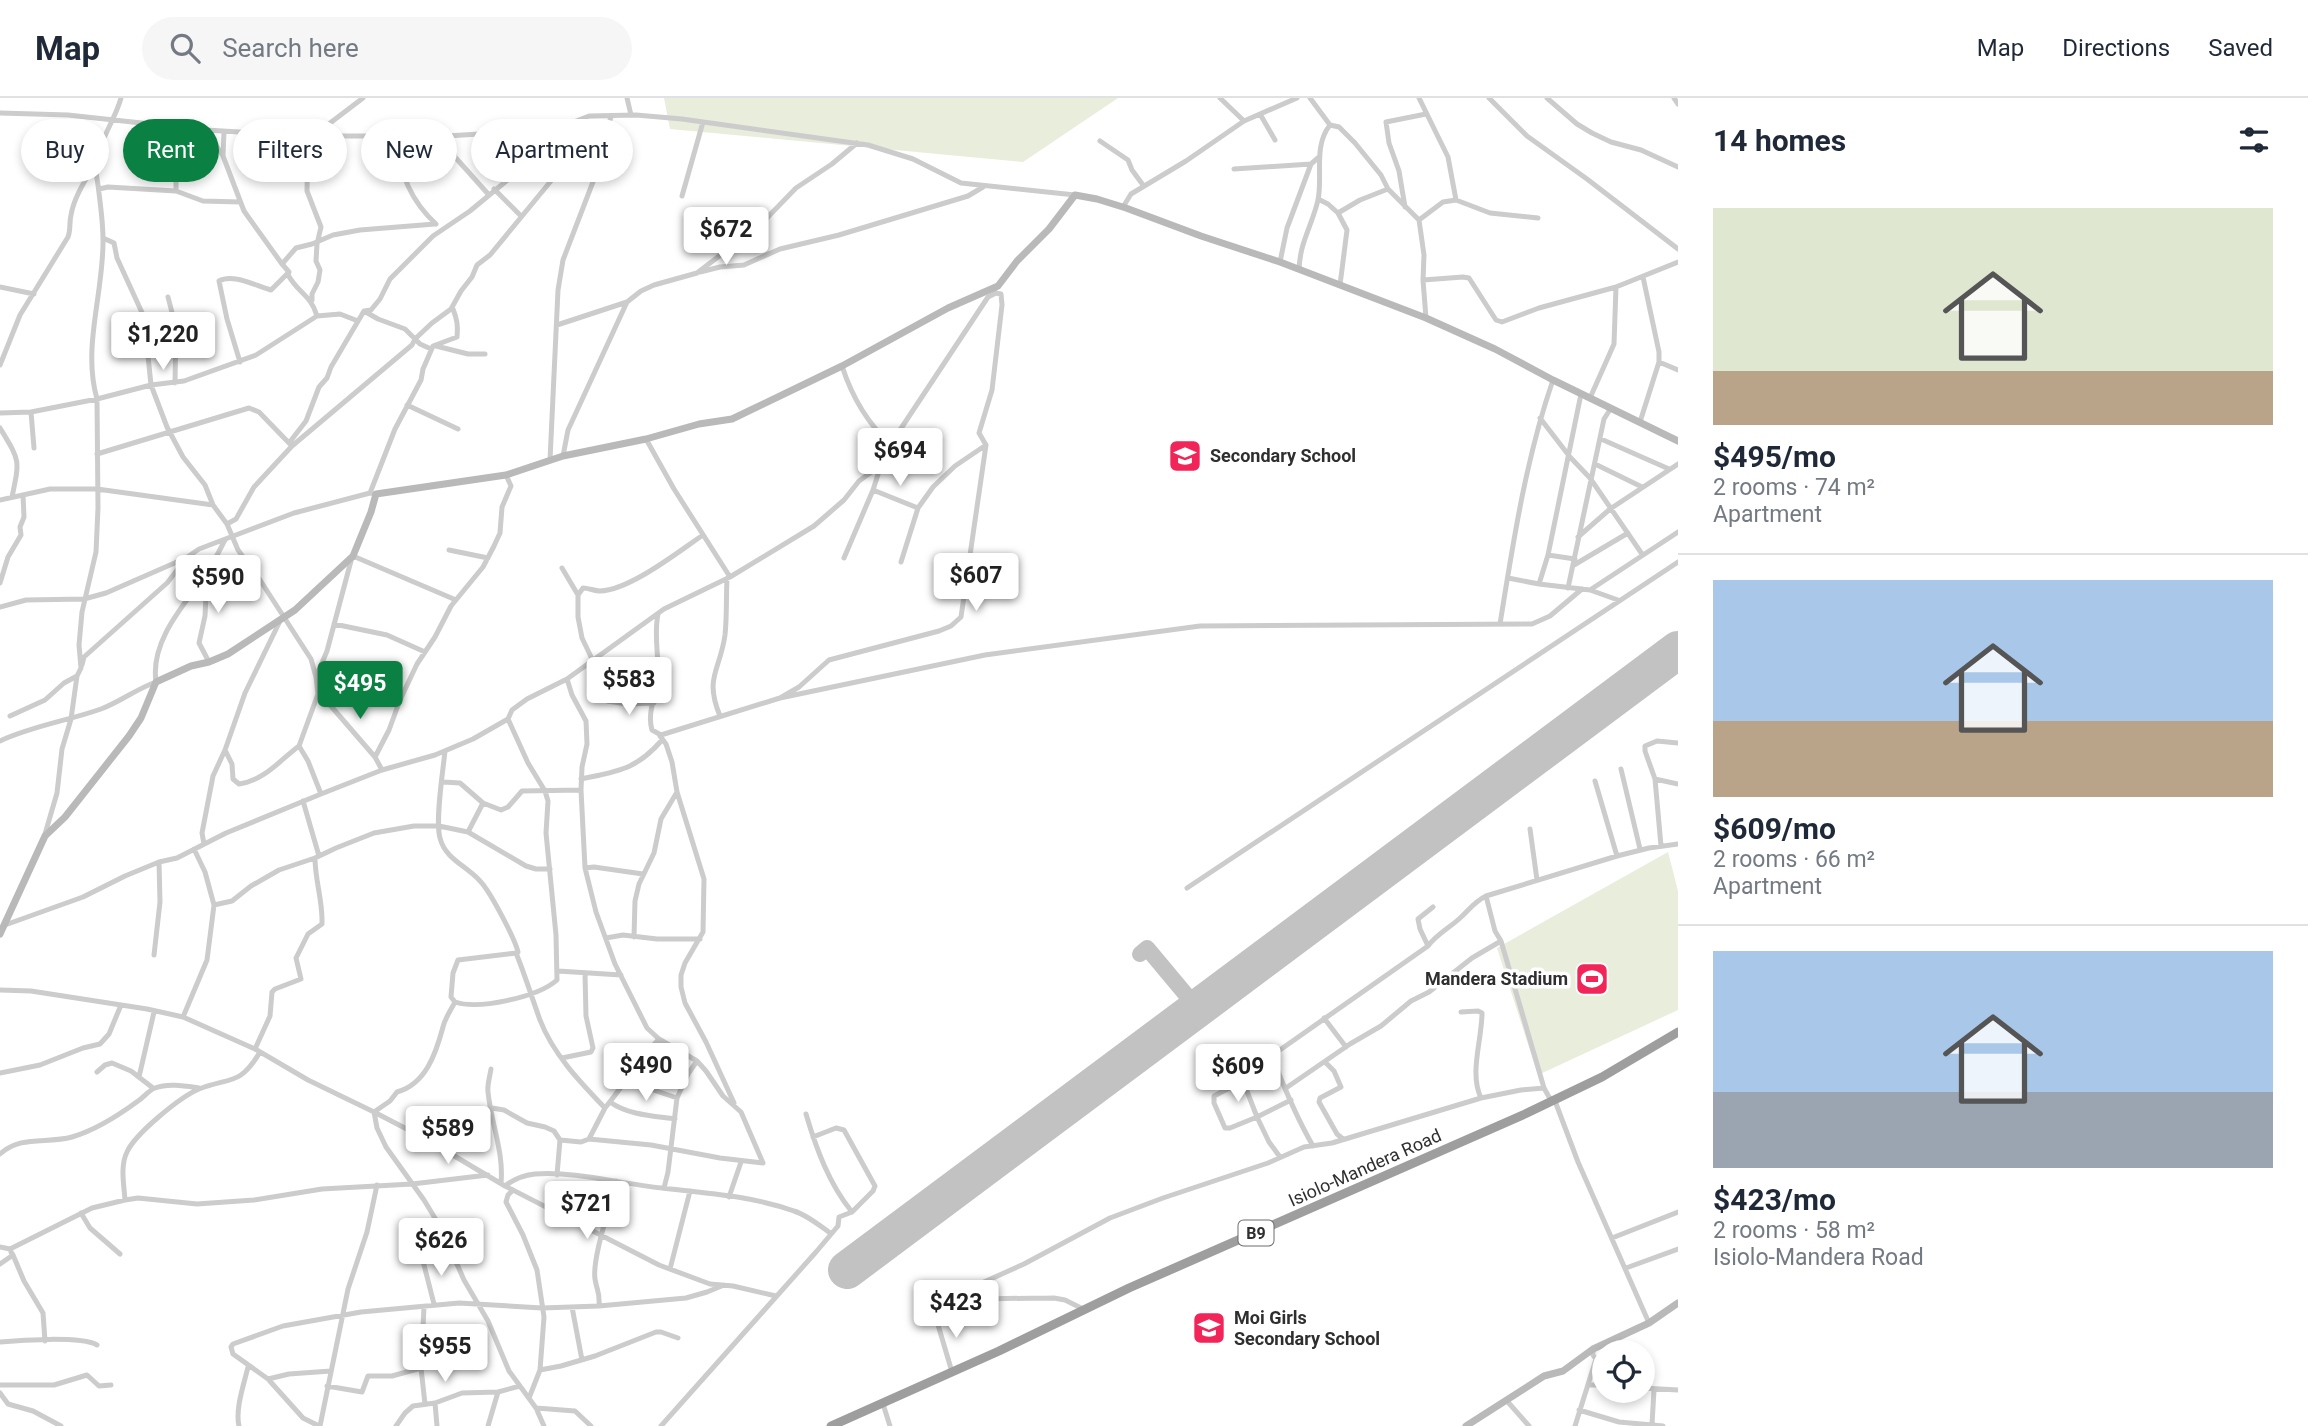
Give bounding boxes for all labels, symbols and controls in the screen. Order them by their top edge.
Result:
search box [142,17,632,80]
text: Map [35,29,100,68]
icon: search [166,29,204,67]
text: Search here [222,33,359,63]
text: Map [1977,34,2024,62]
text: Directions [2062,34,2170,62]
text: Saved [2208,34,2273,62]
chip: Buy [21,119,109,182]
chip: Rent [123,119,219,182]
chip: Filters [233,119,347,182]
chip: New [361,119,457,182]
chip: Apartment [471,119,633,182]
icon: filters [2235,121,2273,159]
text: 14 homes [1713,123,1846,158]
pin: $672 [685,208,767,267]
text: $672 [700,216,752,243]
icon: home [1930,253,2056,379]
pin: $1,220 [106,313,220,372]
text: $1,220 [127,321,199,348]
pin: $694 [859,428,941,488]
text: $694 [874,437,926,464]
school or university icon: Secondary School [1166,437,1204,475]
text: $495/mo [1713,439,1836,474]
place label: Secondary School [1210,445,1356,466]
text: 2 rooms · 74 m² [1713,474,1875,501]
text: Apartment [1713,501,1822,528]
pin: $607 [935,554,1017,613]
pin: $590 [177,556,259,615]
text: $607 [950,562,1002,589]
text: $590 [192,564,244,591]
icon: home [1930,625,2056,751]
pin: $583 [588,658,670,717]
pin: $495 [319,662,401,721]
text: $583 [603,666,655,693]
text: $495 [334,670,386,697]
text: $609/mo [1713,811,1836,846]
text: 2 rooms · 66 m² [1713,846,1875,873]
text: Apartment [1713,873,1822,900]
sports icon: Mandera Stadium [1573,960,1611,998]
place label: Mandera Stadium [1425,968,1568,989]
icon: home [1930,996,2056,1122]
pin: $490 [605,1044,687,1103]
pin: $609 [1197,1044,1279,1104]
text: $490 [620,1052,672,1079]
text: $609 [1212,1053,1264,1080]
pin: $589 [407,1107,489,1166]
text: $589 [422,1115,474,1142]
street label: Isiolo-Mandera Road [1285,1124,1444,1211]
pin: $721 [546,1182,628,1241]
text: $423/mo [1713,1182,1836,1217]
text: $721 [561,1190,613,1217]
text: 2 rooms · 58 m² [1713,1217,1875,1244]
pin: $626 [400,1218,482,1278]
road number: B9 [1238,1220,1274,1246]
text: $626 [415,1227,467,1254]
text: Isiolo-Mandera Road [1713,1244,1924,1271]
pin: $423 [915,1280,997,1340]
text: $423 [930,1289,982,1316]
place label: Moi Girls Secondary School [1234,1307,1380,1349]
school or university icon: Moi Girls Secondary School [1190,1309,1228,1347]
pin: $955 [404,1324,486,1384]
text: $955 [419,1333,471,1360]
map controls [1592,1340,1655,1403]
button: locate [1592,1340,1655,1403]

